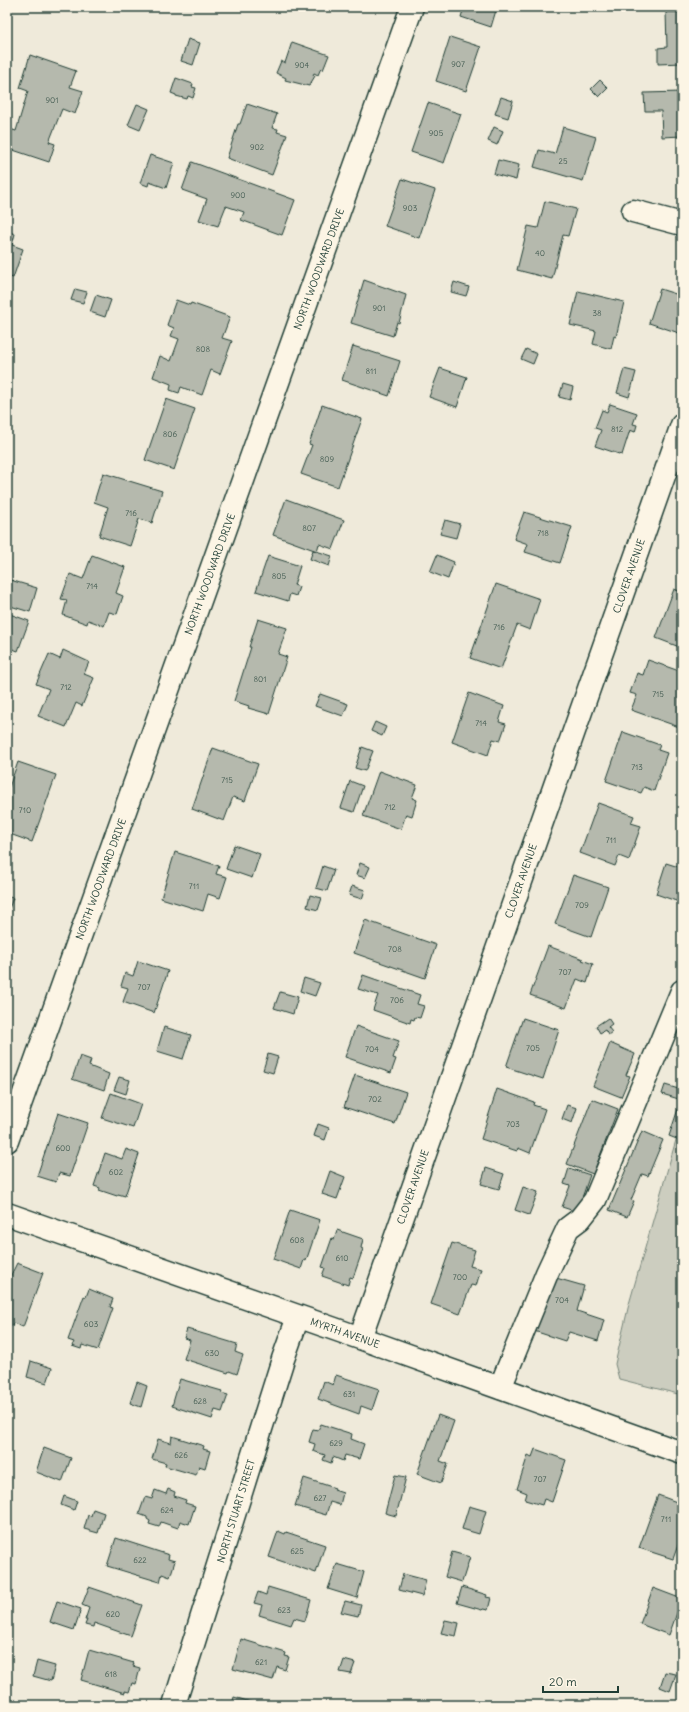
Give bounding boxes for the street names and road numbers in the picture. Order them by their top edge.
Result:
street label: NORTH WOODWARD DRIVE [291,206,347,331]
street label: NORTH WOODWARD DRIVE [182,511,238,636]
street label: CLOVER AVENUE [610,537,648,615]
street label: NORTH WOODWARD DRIVE [73,816,129,941]
street label: CLOVER AVENUE [502,842,540,920]
street label: CLOVER AVENUE [394,1148,432,1226]
street label: MYRTH AVENUE [309,1315,381,1351]
street label: NORTH STUART STREET [214,1458,258,1564]

